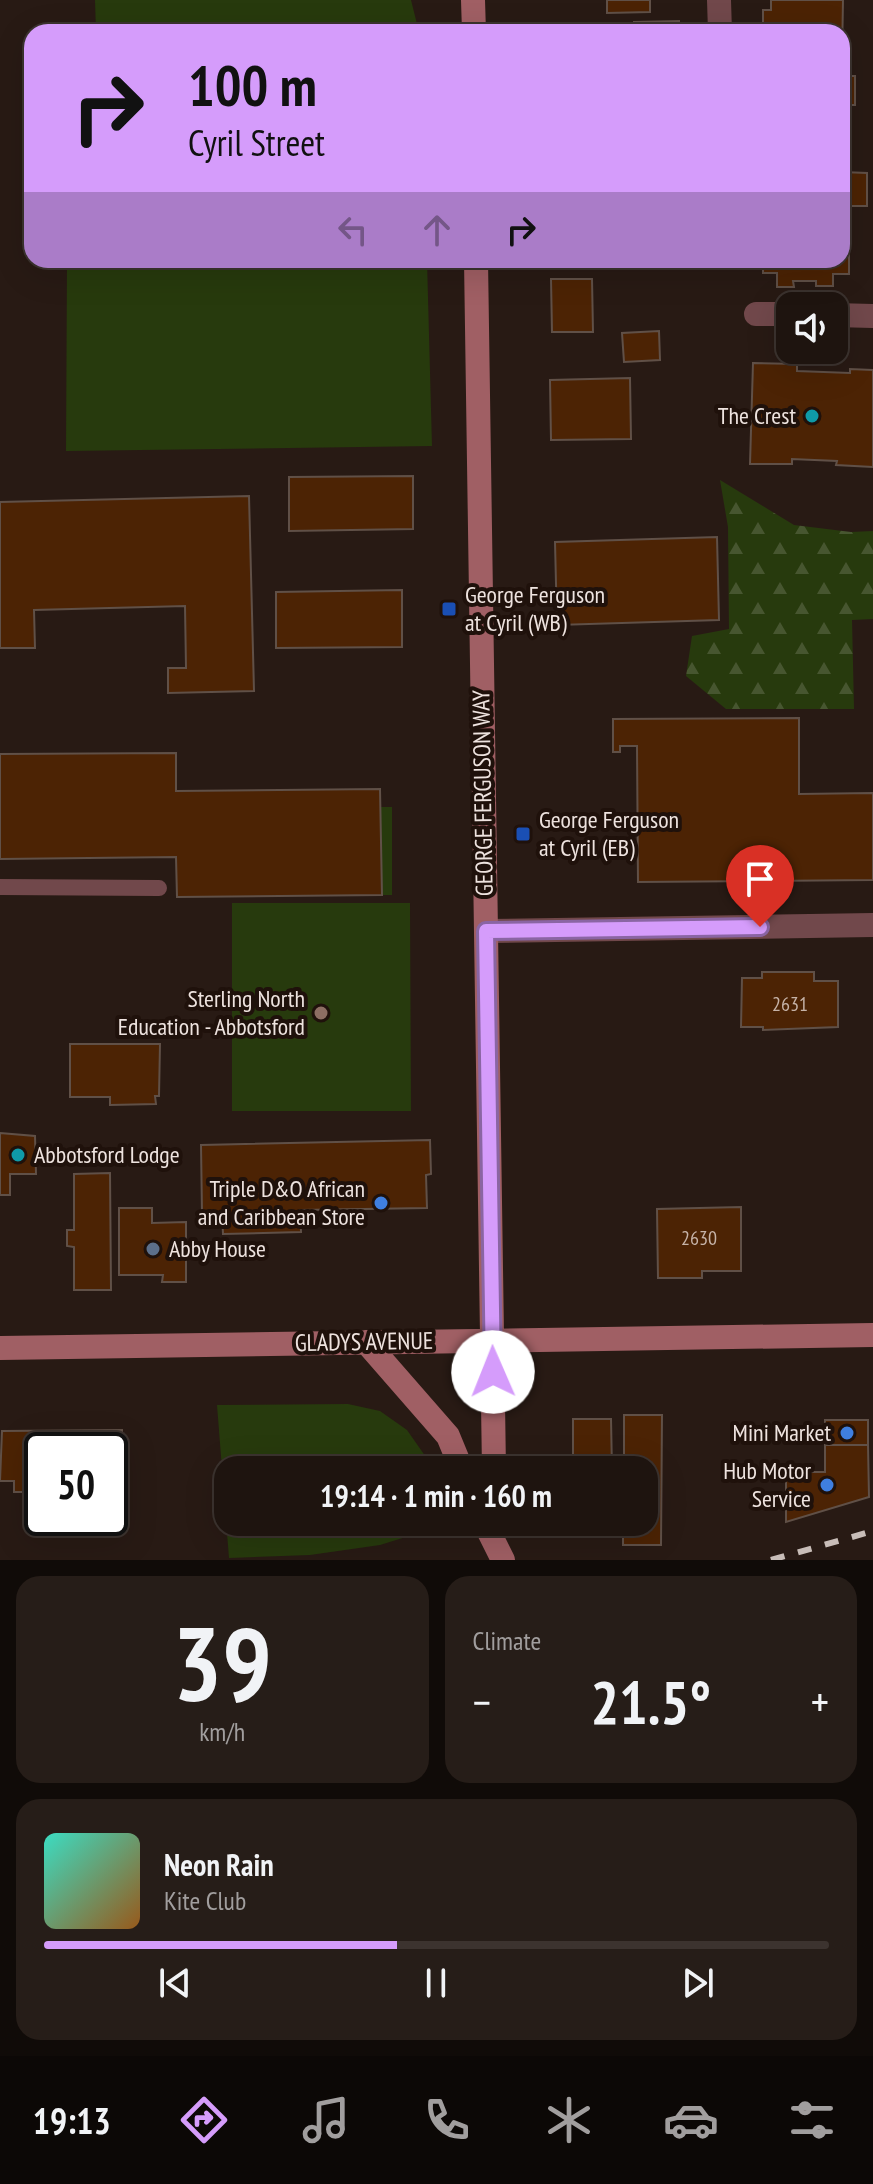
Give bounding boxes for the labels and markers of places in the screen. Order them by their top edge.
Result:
place label: The Crest [718,400,796,431]
marker: The Crest [803,407,821,425]
place label: George Ferguson at Cyril (WB) [465,579,605,638]
marker: George Ferguson at Cyril (WB) [440,600,458,618]
place label: George Ferguson at Cyril (EB) [539,804,679,863]
marker: George Ferguson at Cyril (EB) [514,825,532,843]
pin [726,845,794,927]
place label: Sterling North Education - Abbotsford [118,983,305,1042]
marker: Sterling North Education - Abbotsford [312,1004,330,1022]
place label: Abbotsford Lodge [34,1139,180,1170]
marker: Abbotsford Lodge [9,1146,27,1164]
place label: Triple D&O African and Caribbean Store [198,1173,365,1232]
marker: Triple D&O African and Caribbean Store [372,1194,390,1212]
place label: Abby House [169,1233,266,1264]
marker: Abby House [144,1240,162,1258]
place label: Mini Market [733,1417,831,1448]
marker: Mini Market [838,1424,856,1442]
place label: Hub Motor Service [723,1455,811,1514]
marker: Hub Motor Service [818,1476,836,1494]

